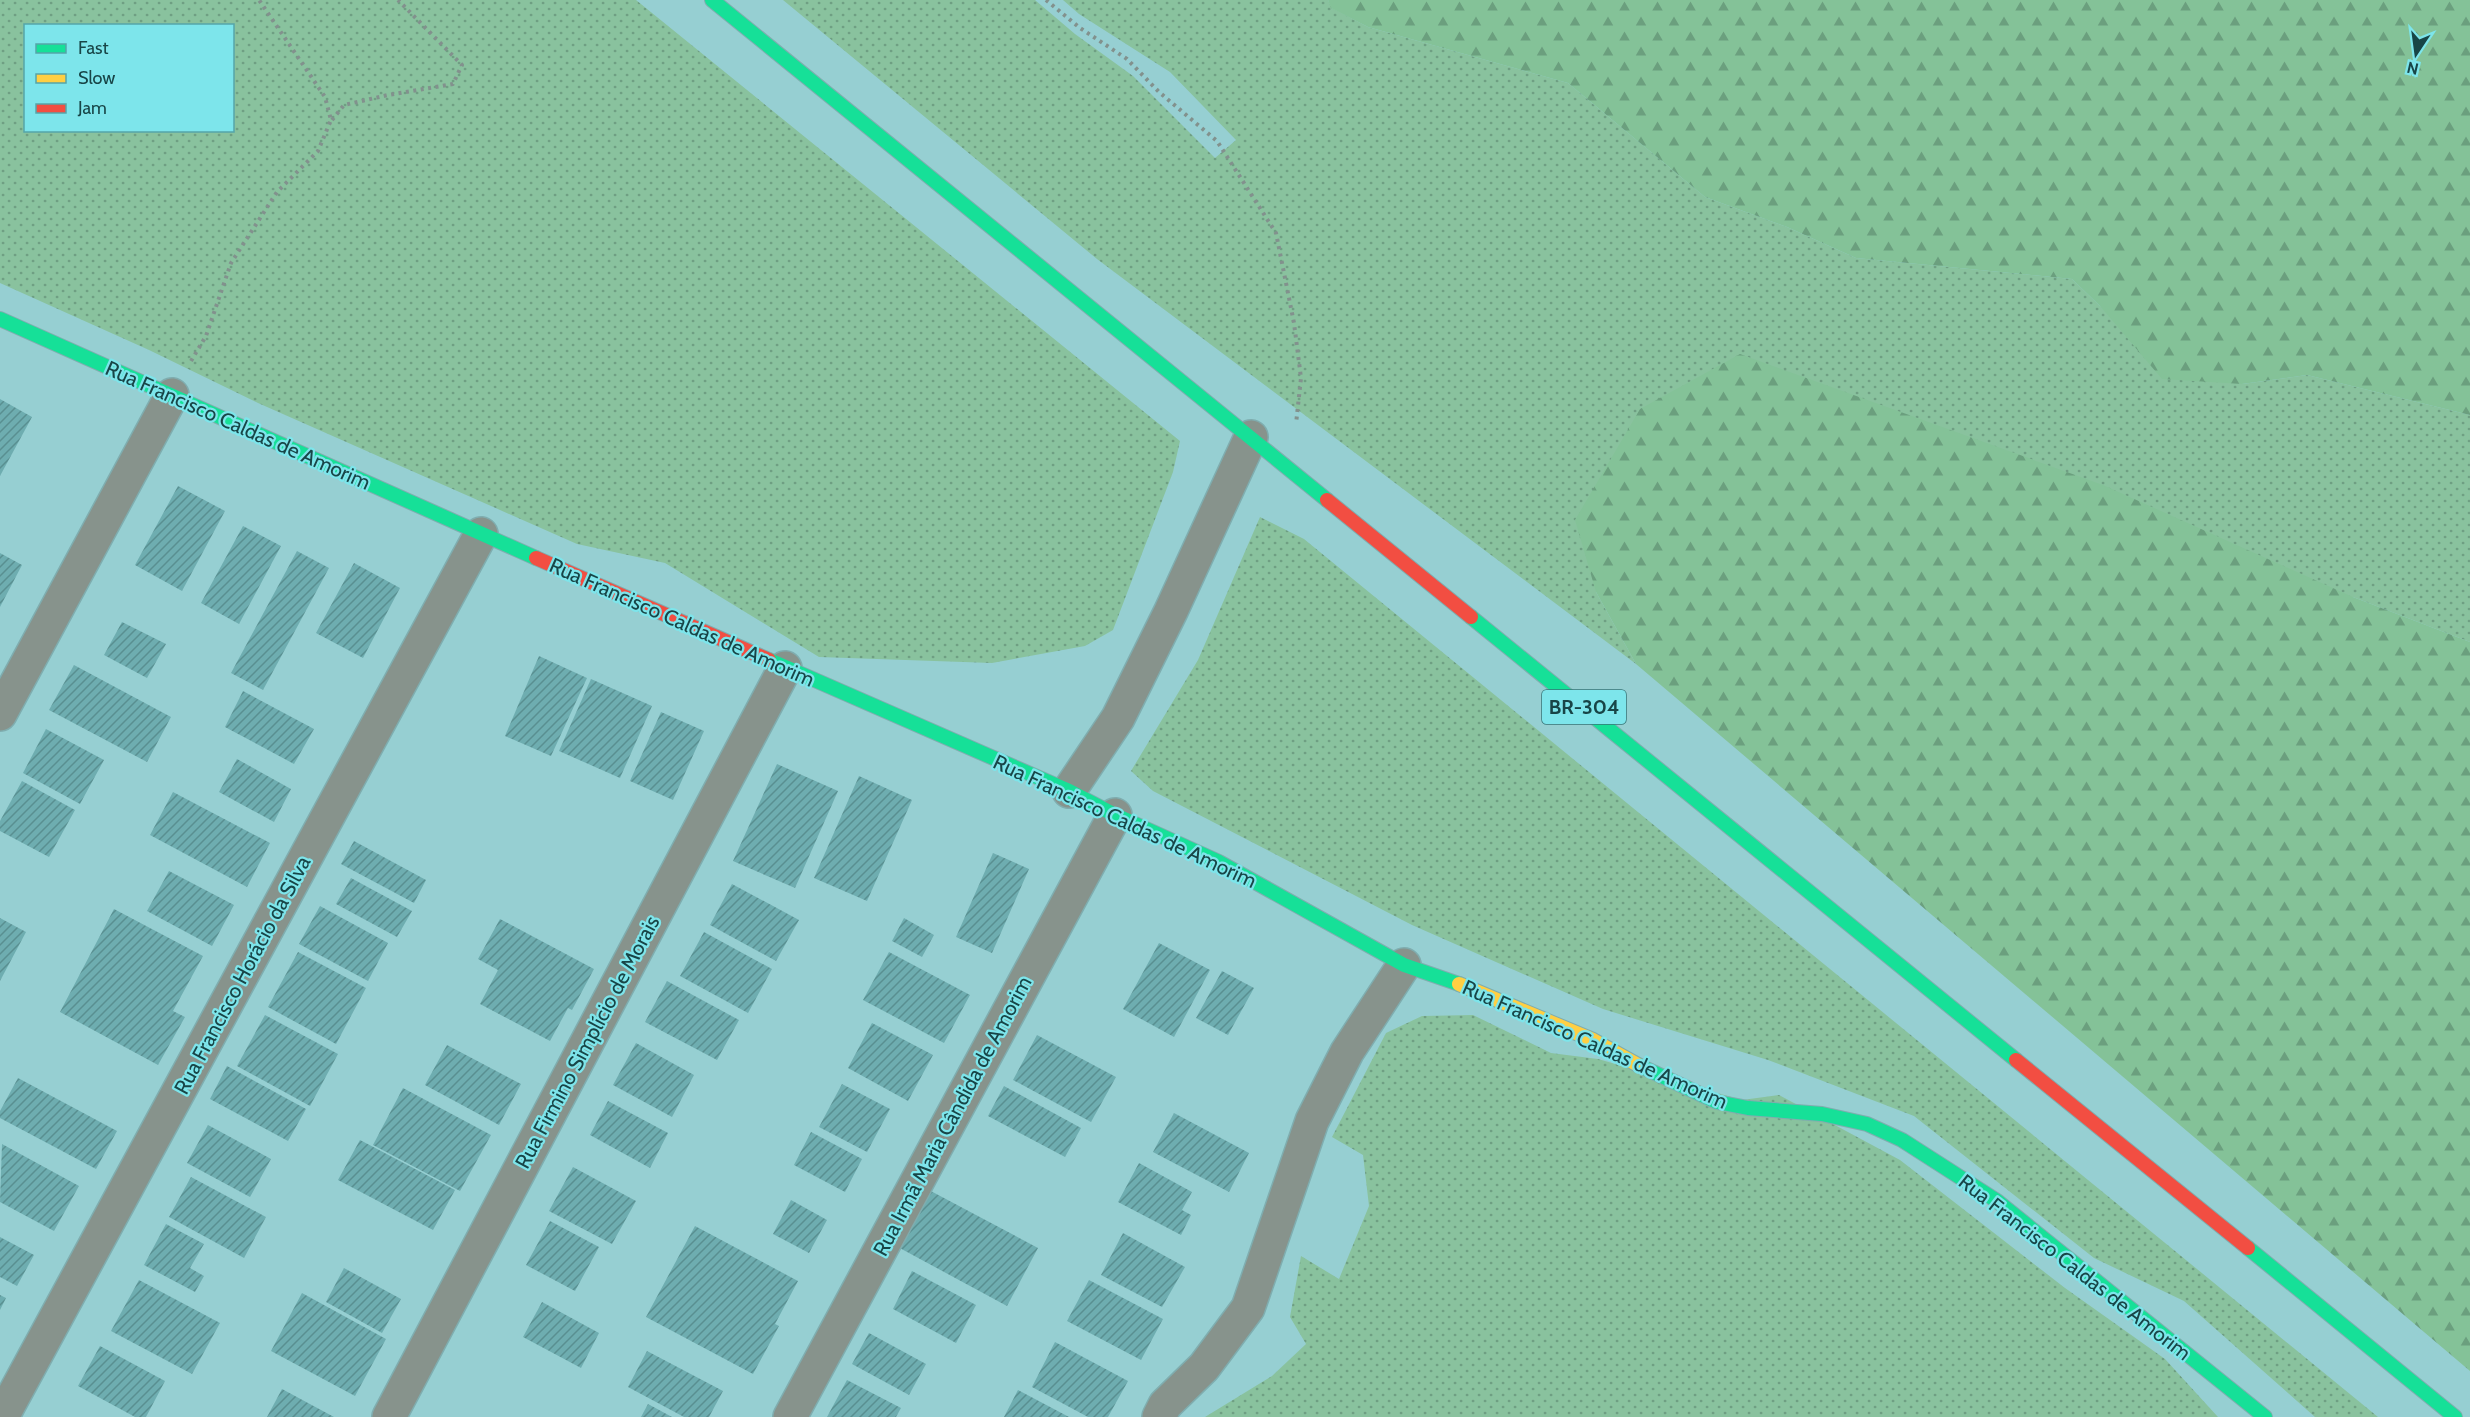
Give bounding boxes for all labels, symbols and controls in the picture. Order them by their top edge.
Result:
legend [24,24,234,132]
north arrow [2386,24,2446,84]
text: Fast [78,37,109,59]
text: N [2405,58,2420,79]
text: Slow [78,67,115,89]
text: Jam [77,97,107,119]
street label: Rua Francisco Caldas de Amorim [102,355,374,495]
street label: Rua Francisco Caldas de Amorim [546,552,818,692]
road number: BR-304 [1542,690,1626,724]
street label: Rua Francisco Caldas de Amorim [989,749,1261,893]
street label: Rua Francisco Horácio da Silva [169,852,315,1098]
street label: Rua Firmino Simplício de Morais [510,911,665,1173]
street label: Rua Irmã Maria Cândida de Amorim [867,972,1037,1260]
street label: Rua Francisco Caldas de Amorim [1459,974,1731,1114]
street label: Rua Francisco Caldas de Amorim [1954,1169,2196,1365]

